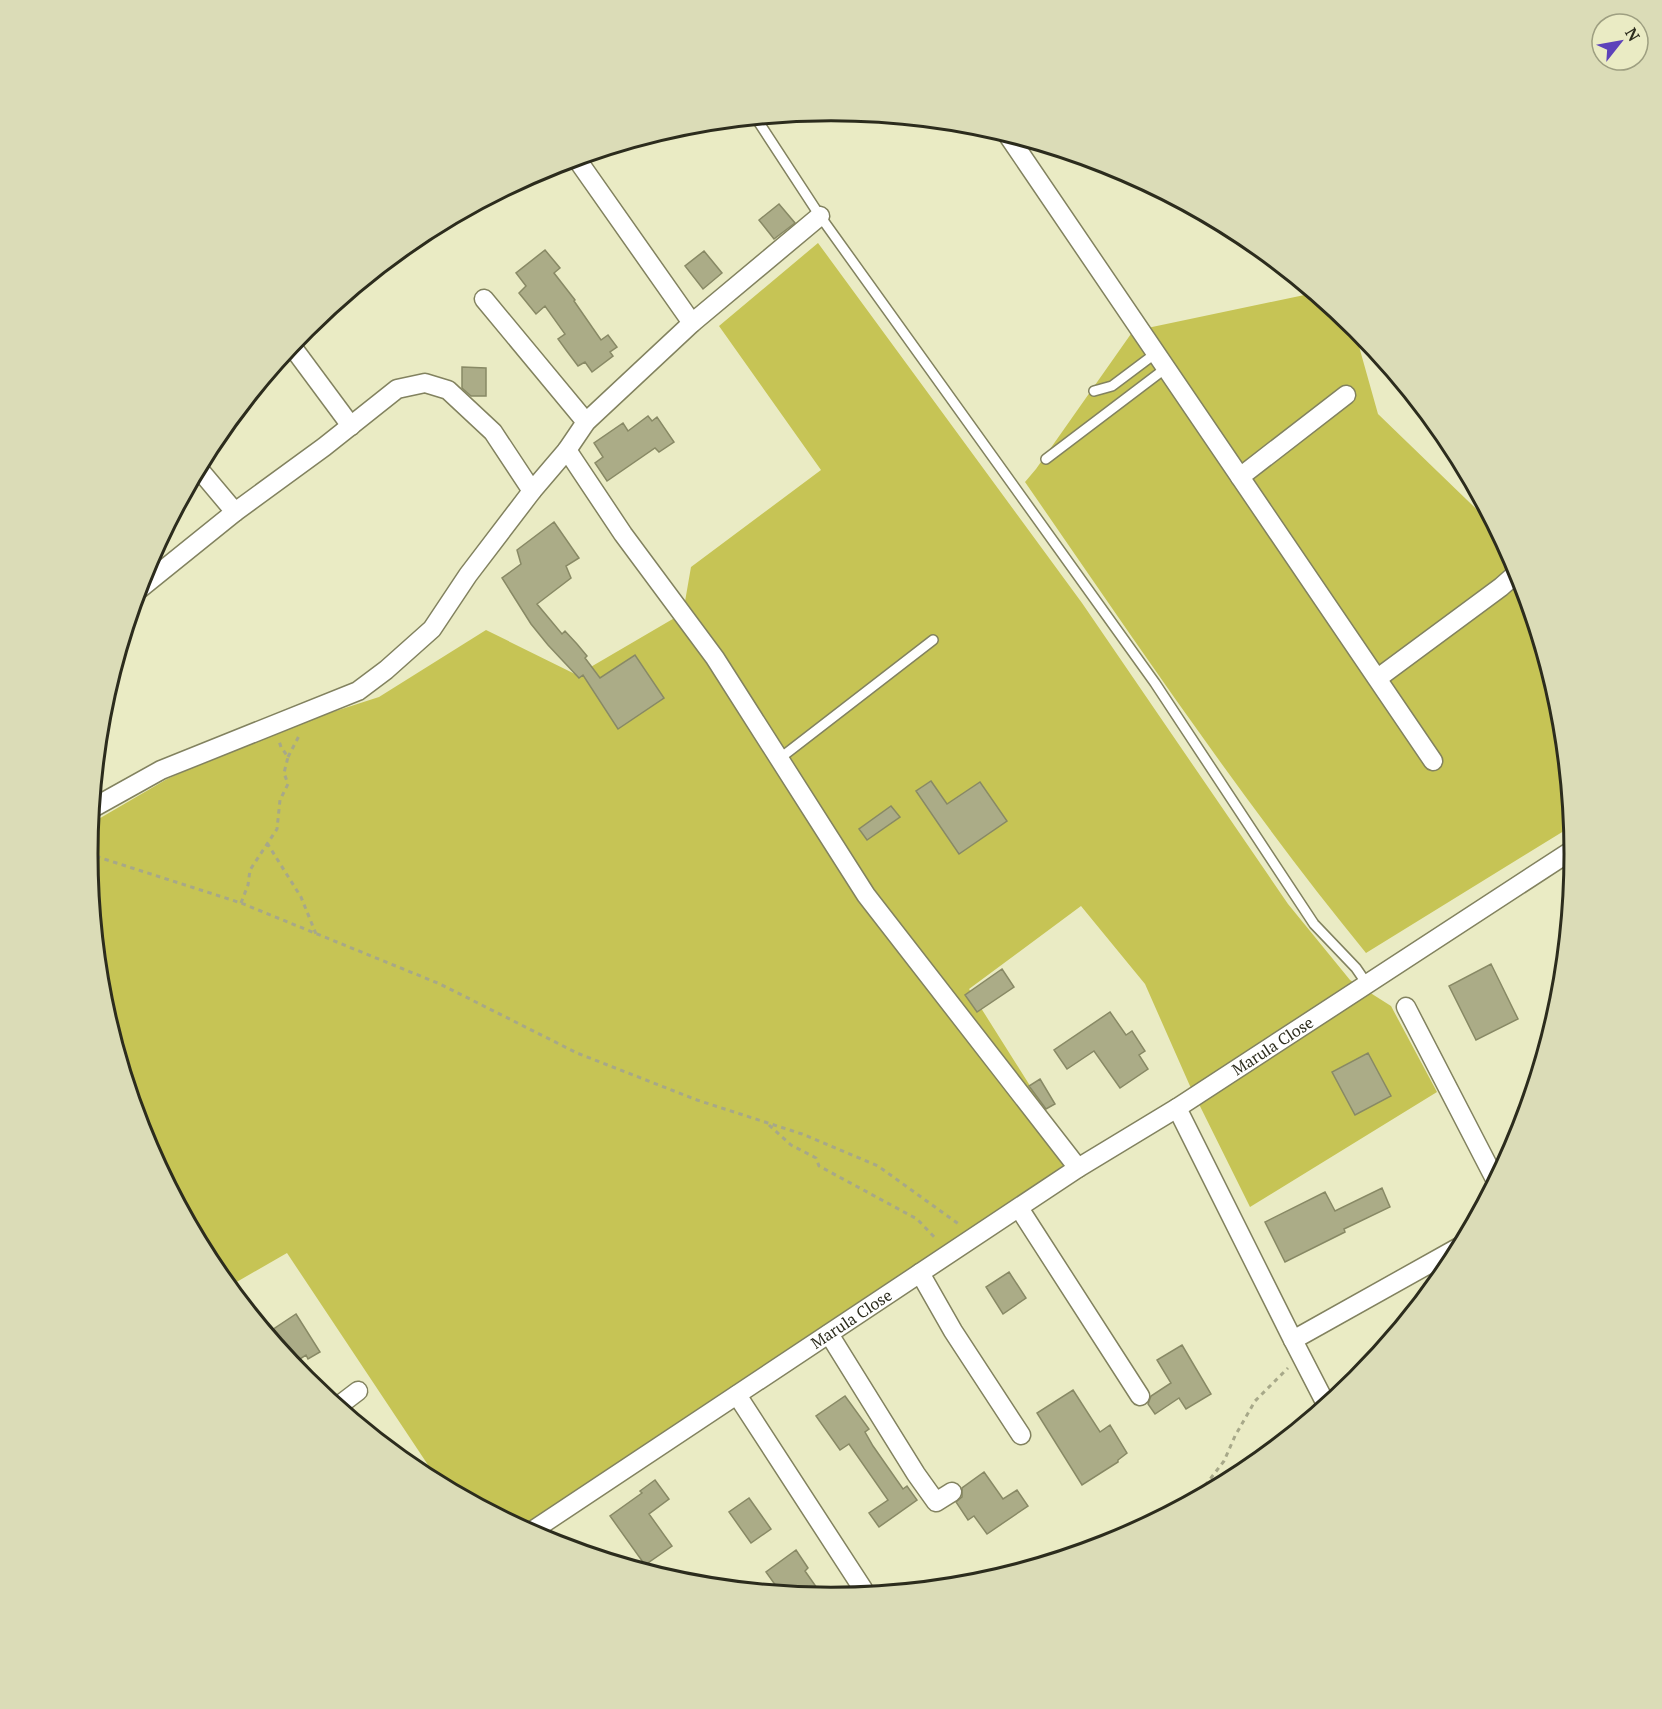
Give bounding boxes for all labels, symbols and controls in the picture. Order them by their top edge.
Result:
north arrow [1590,12,1650,72]
text: N [1620,23,1645,45]
street label: Marula Close [1228,1011,1318,1080]
street label: Marula Close [806,1284,896,1354]

